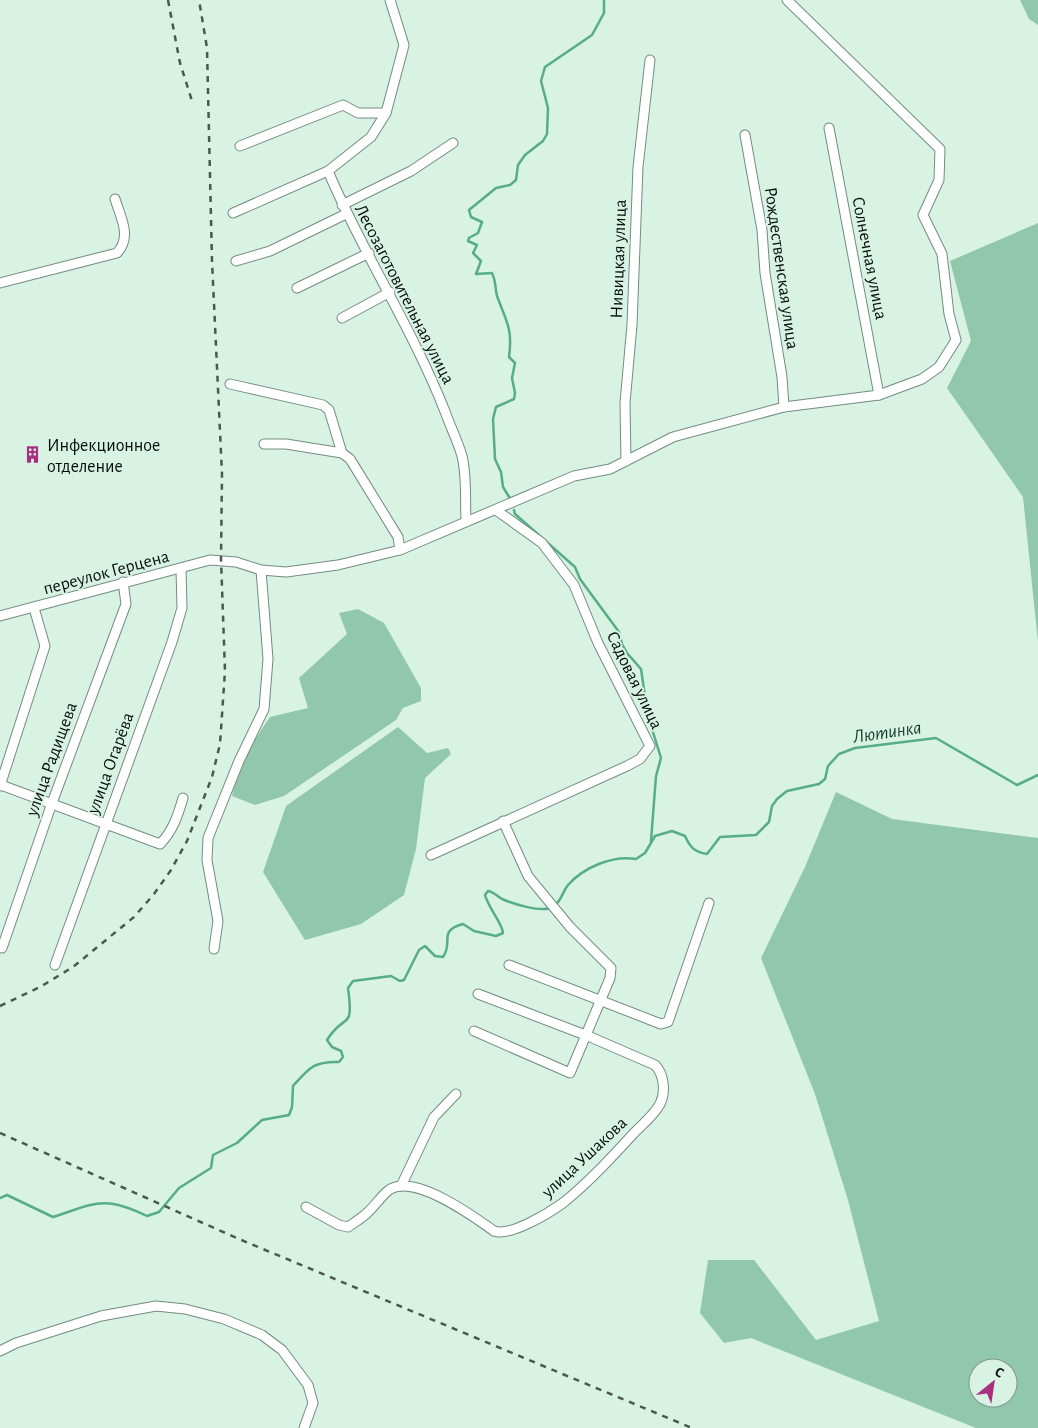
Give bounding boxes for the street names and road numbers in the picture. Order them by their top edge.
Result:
street label: Рождественская улица [761,186,801,350]
street label: Солнечная улица [848,195,890,321]
street label: Нивицкая улица [608,199,630,319]
street label: Лесозаготовительная улица [351,202,457,387]
street label: переулок Герцена [41,547,171,598]
street label: Садовая улица [603,629,666,732]
street label: улица Радищева [23,700,81,820]
street label: улица Огарёва [84,710,138,817]
street label: улица Ушакова [538,1114,631,1202]

